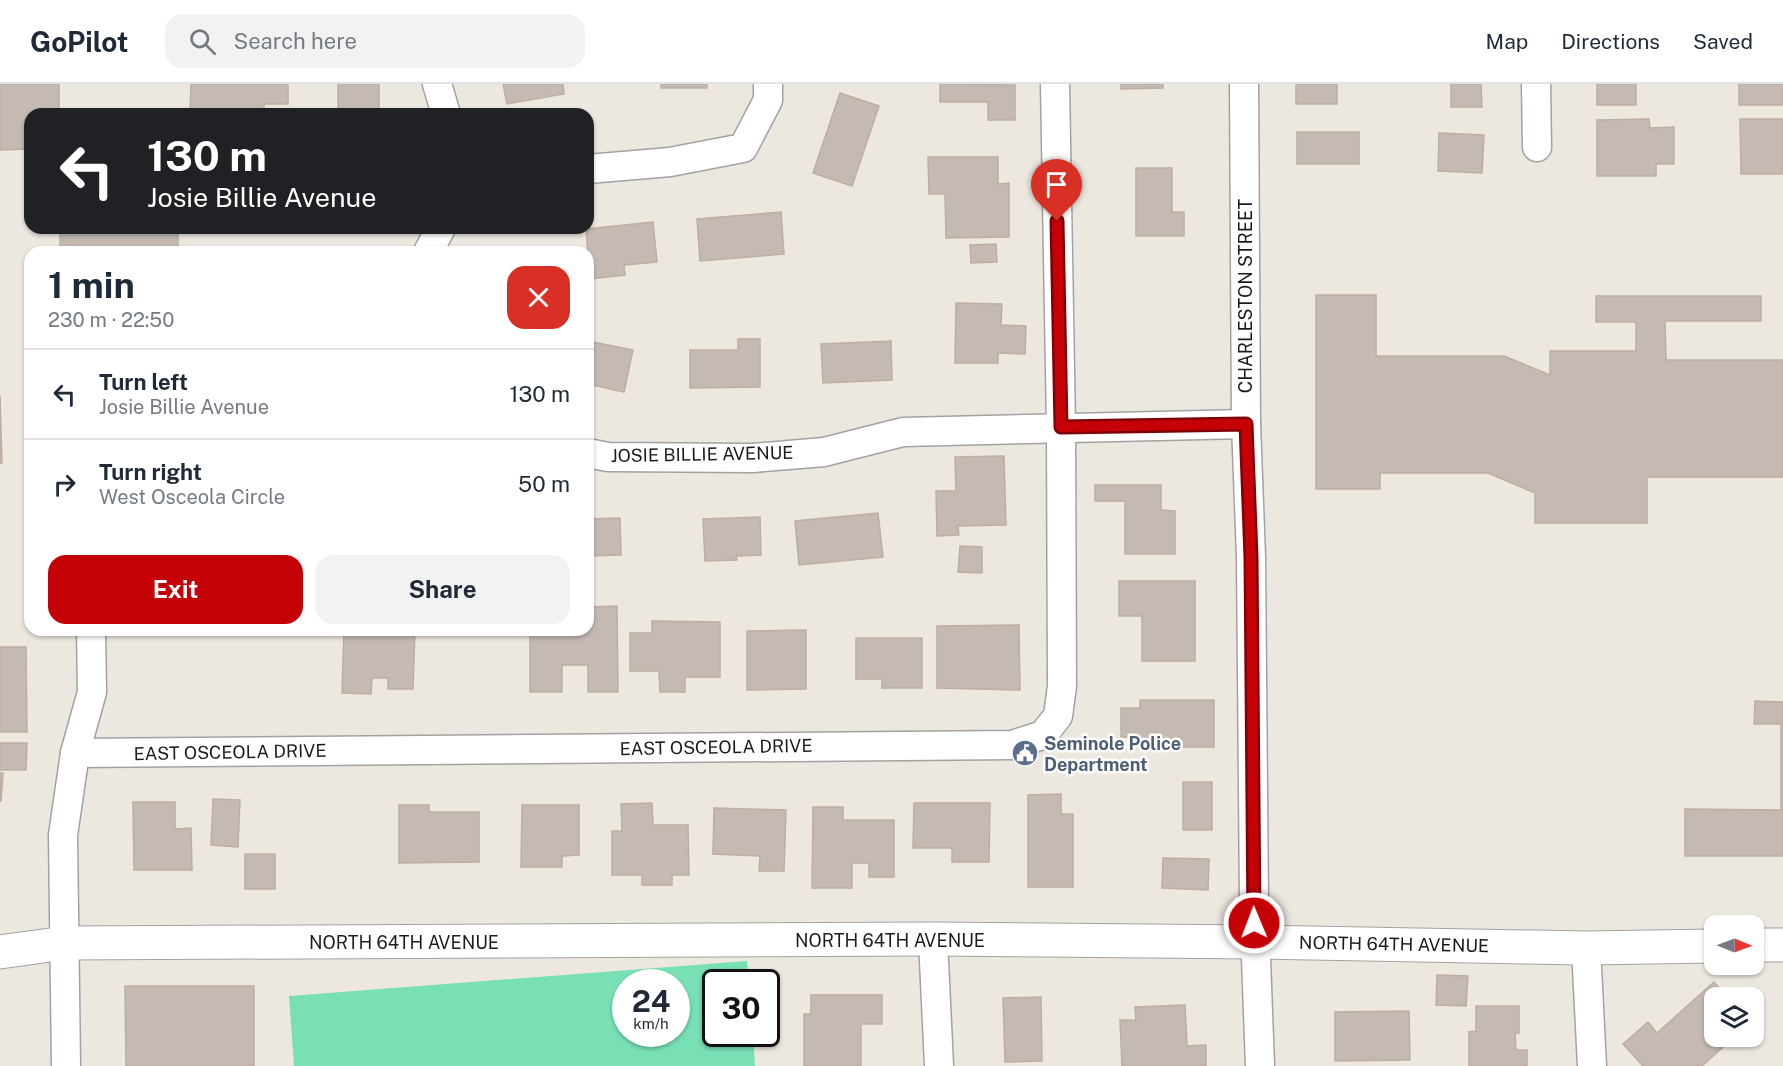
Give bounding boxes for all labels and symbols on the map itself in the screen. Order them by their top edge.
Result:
pin [1031,159,1082,221]
street label: CHARLESTON STREET [1235,199,1256,393]
street label: JOSIE BILLIE AVENUE [610,442,794,466]
place label: Seminole Police Department [1044,733,1181,775]
street label: EAST OSCEOLA DRIVE [619,735,813,759]
public building icon: Seminole Police Department [1010,738,1040,768]
street label: EAST OSCEOLA DRIVE [133,740,327,764]
position arrow [1222,891,1286,955]
north arrow [1704,915,1764,975]
street label: NORTH 64TH AVENUE [795,930,985,951]
street label: NORTH 64TH AVENUE [309,932,499,953]
street label: NORTH 64TH AVENUE [1299,932,1489,956]
speed limit sign: 30 [702,969,780,1047]

